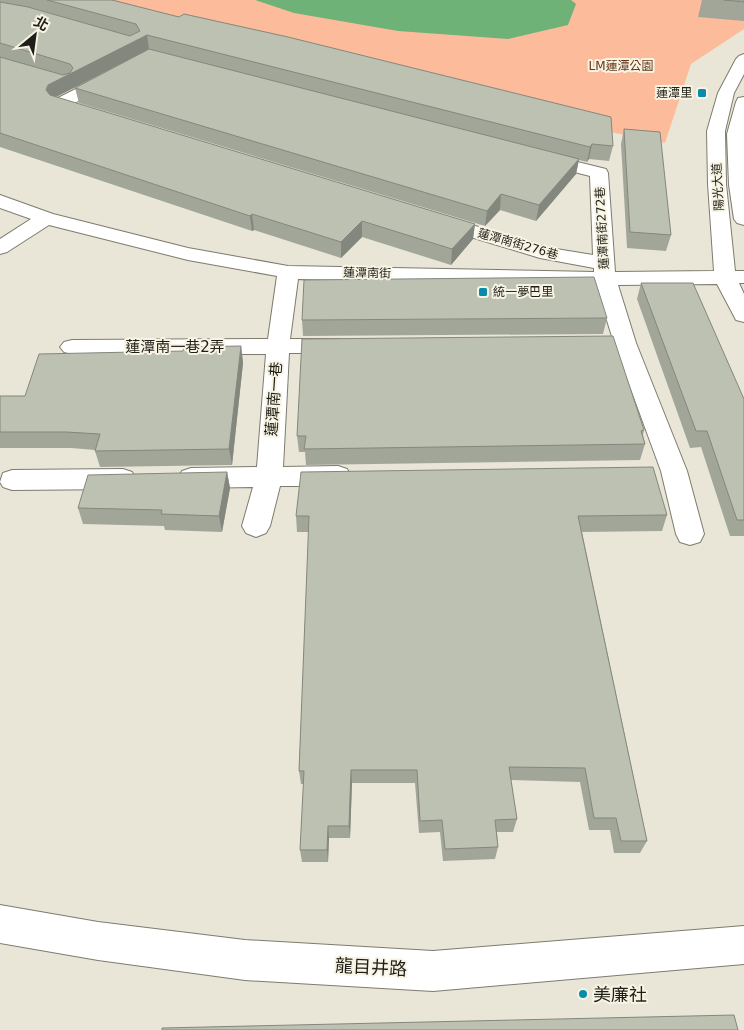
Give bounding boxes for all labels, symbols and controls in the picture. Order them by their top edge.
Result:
north arrow [10,10,60,60]
text: 北 [31,13,51,34]
park label: LM蓮潭公園 [588,59,654,73]
place label: 蓮潭里 [656,86,692,100]
marker: 蓮潭里 [696,87,708,99]
street label: 陽光大道 [710,163,726,211]
street label: 蓮潭南街272巷 [593,186,611,270]
street label: 蓮潭南街276巷 [476,226,560,262]
street label: 蓮潭南街 [343,266,391,280]
place label: 統一夢巴里 [493,285,553,299]
marker: 統一夢巴里 [477,286,489,298]
street label: 蓮潭南一巷2弄 [125,338,225,356]
street label: 蓮潭南一巷 [262,361,286,437]
street label: 龍目井路 [334,955,408,979]
place label: 美廉社 [593,984,647,1005]
marker: 美廉社 [577,988,589,1000]

